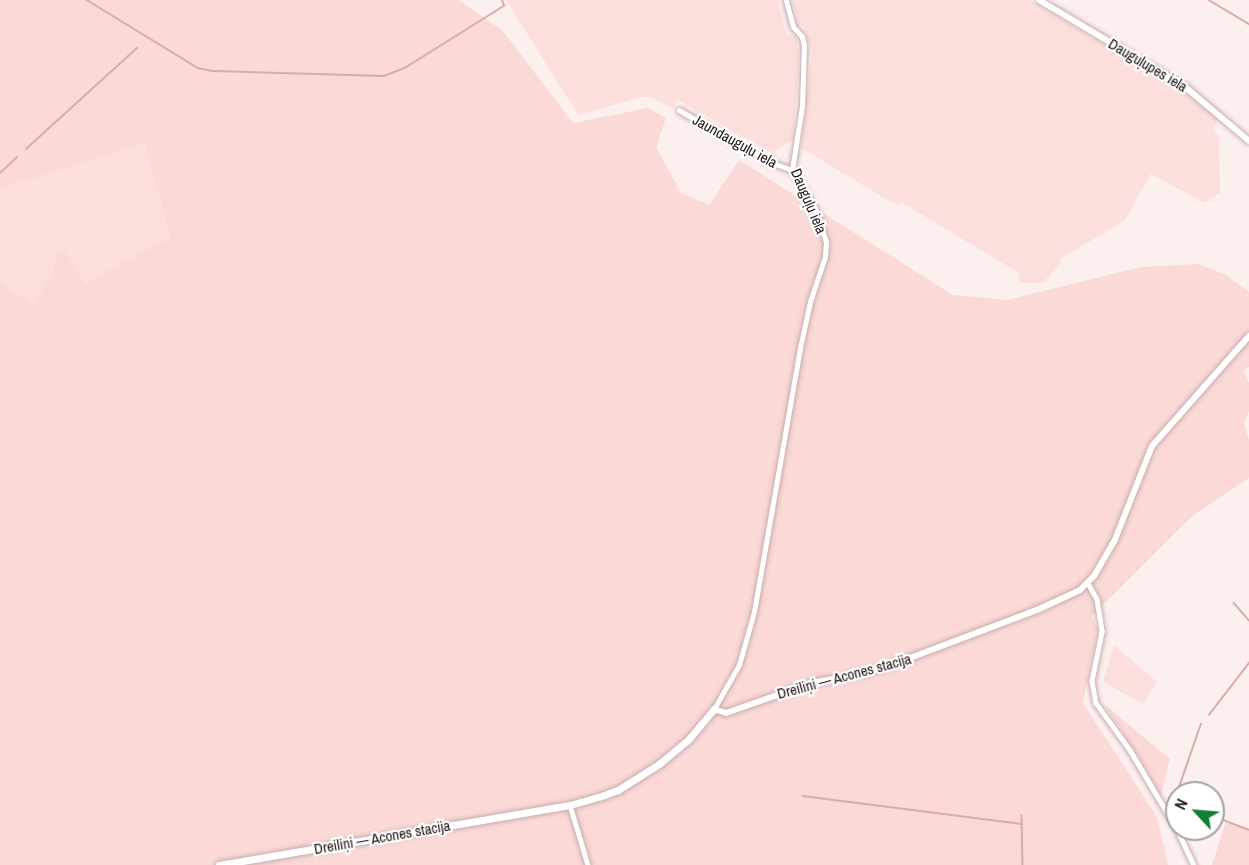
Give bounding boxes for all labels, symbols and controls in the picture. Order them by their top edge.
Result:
street label: Dauguļupes iela [1105,34,1191,96]
street label: Jaundauguļu iela [690,110,780,172]
street label: Dauguļu iela [787,166,831,236]
street label: Dreiliņi — Acones stacija [775,649,913,703]
north arrow [1165,781,1225,841]
text: N [1169,795,1193,813]
street label: Dreiliņi — Acones stacija [312,816,452,858]

